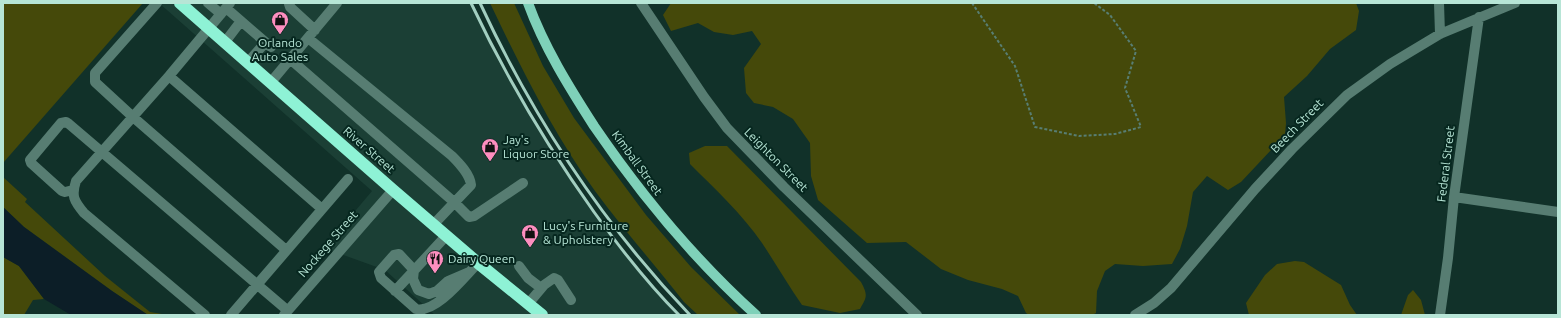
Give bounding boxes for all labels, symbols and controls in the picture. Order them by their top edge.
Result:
shop icon: Orlando Auto Sales [270,10,290,35]
place label: Orlando Auto Sales [252,36,308,63]
street label: Beech Street [1268,96,1326,155]
street label: River Street [341,124,398,176]
street label: Leighton Street [742,125,811,194]
street label: Federal Street [1434,125,1457,203]
street label: Kimball Street [610,128,665,198]
place label: Jay's Liquor Store [503,133,569,160]
shop icon: Jay's Liquor Store [480,137,500,162]
street label: Nockege Street [295,208,360,279]
place label: Lucy's Furniture & Upholstery [543,219,628,246]
shop icon: Lucy's Furniture & Upholstery [520,223,540,248]
restaurant icon: Dairy Queen [425,249,445,274]
place label: Dairy Queen [448,252,515,265]

